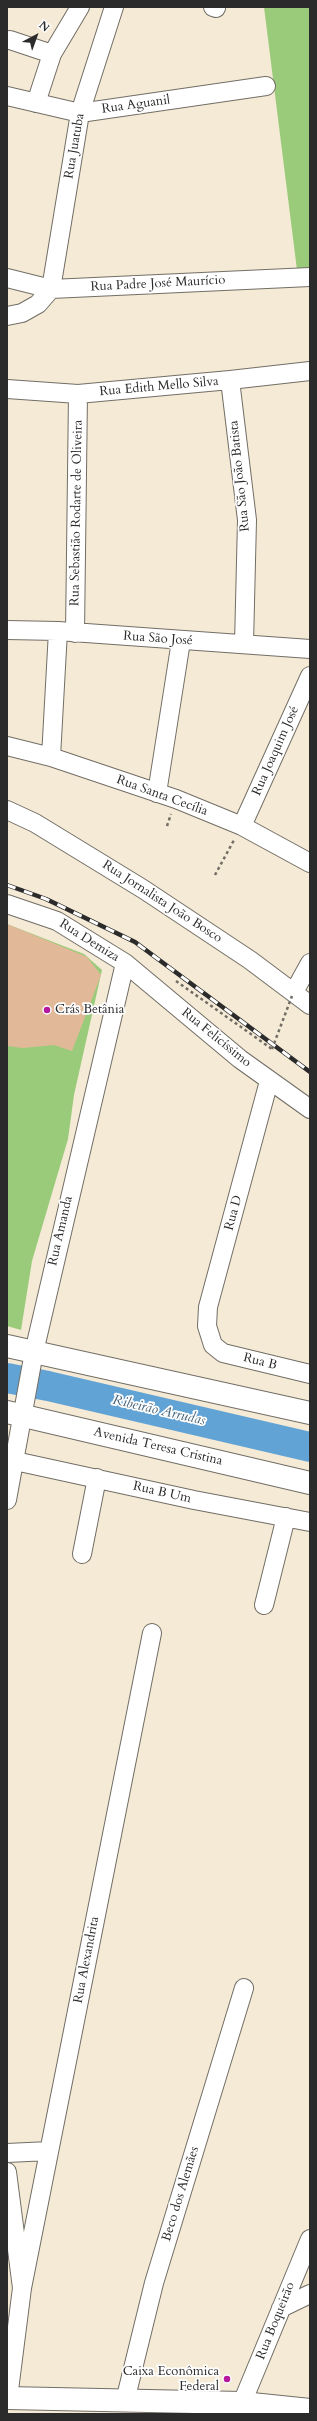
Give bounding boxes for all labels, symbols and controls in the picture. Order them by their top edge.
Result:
north arrow [16,16,56,56]
text: N [36,18,53,35]
street label: Rua Aguanil [101,92,171,118]
street label: Rua Juatuba [62,112,88,180]
street label: Rua Padre José Maurício [90,273,226,295]
street label: Rua Edith Mello Silva [99,374,219,400]
street label: Rua Sebastião Rodarte de Oliveira [68,420,86,606]
street label: Rua São João Batista [226,420,254,532]
street label: Rua São José [123,629,193,649]
street label: Rua Joaquim José [249,704,303,798]
street label: Rua Santa Cecília [114,772,210,820]
street label: Rua Jornalista João Bosco [99,857,225,947]
street label: Rua Demiza [56,916,122,966]
place label: Crás Betânia [55,1002,124,1018]
marker: Crás Betânia [42,1005,52,1015]
street label: Rua Felicíssimo [178,1005,254,1071]
street label: Rua D [222,1194,246,1232]
street label: Rua Amanda [45,1195,77,1267]
street label: Rua B [242,1350,278,1374]
water label: Ribeirão Arrudas [111,1392,207,1430]
street label: Avenida Teresa Cristina [92,1425,224,1469]
street label: Rua B Um [131,1479,193,1507]
street label: Rua Alexandrita [71,1915,103,2005]
street label: Beco dos Alemães [159,2145,203,2243]
street label: Rua Boqueirão [253,2280,299,2362]
place label: Caixa Econômica Federal [123,2364,219,2395]
marker: Caixa Econômica Federal [222,2374,232,2384]

